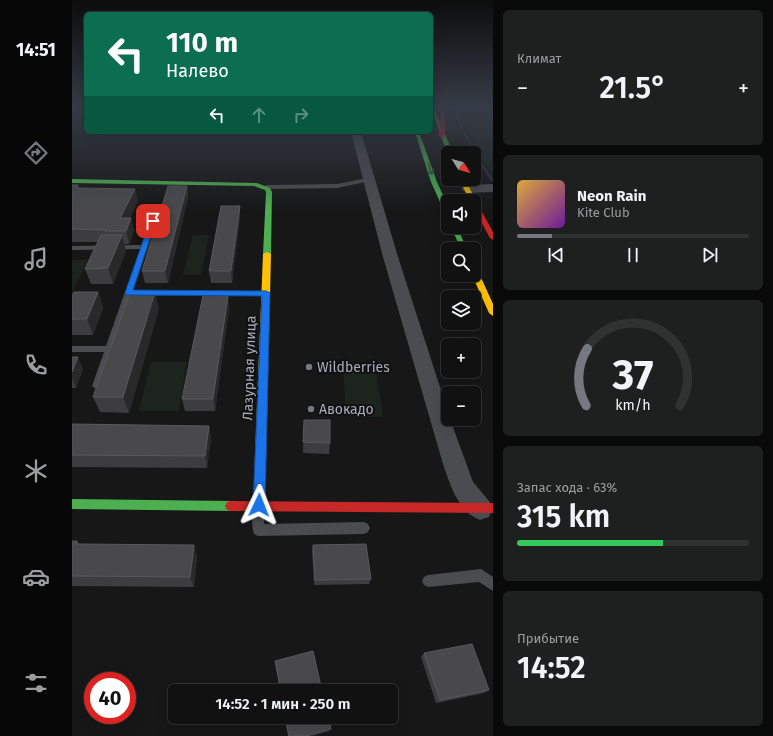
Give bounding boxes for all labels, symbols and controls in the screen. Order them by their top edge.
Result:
text: 110 m [166,26,238,59]
icon: left [100,28,152,80]
text: 14:51 [16,39,56,61]
text: Климат [517,51,561,66]
text: Налево [166,60,229,82]
text: 21.5° [600,70,667,106]
text: − [517,75,528,102]
text: + [738,75,749,102]
icon: left [206,104,228,126]
icon: ahead [248,104,270,126]
icon: right [290,104,312,126]
icon: directions [22,139,50,167]
north arrow [441,146,481,186]
map controls [441,146,481,426]
one-way arrow [426,163,434,175]
text: Neon Rain [577,187,646,205]
button: sound [441,194,481,234]
pin [136,204,170,238]
text: Kite Club [577,205,630,220]
icon: arrive [142,210,164,232]
button: search [441,242,481,282]
icon: previous [545,244,567,266]
icon: pause [622,244,644,266]
icon: next [699,244,721,266]
icon: music [22,245,50,273]
button: layers [441,290,481,330]
street label: Лазурная улица [239,315,260,421]
button: + [441,338,481,378]
text: 37 [612,350,653,400]
icon: phone [22,351,50,379]
place label: Wildberries [317,359,390,376]
marker: Wildberries [304,362,314,372]
button: − [441,386,481,426]
text: km/h [615,397,651,414]
place label: Авокадо [319,401,374,418]
marker: Авокадо [306,404,316,414]
icon: climate [22,457,50,485]
text: Запас хода · 63% [517,480,617,495]
position arrow [238,484,280,526]
text: 315 km [517,499,610,535]
icon: car [22,563,50,591]
text: Прибытие [517,631,579,646]
text: 14:52 [517,650,586,686]
icon: filters [22,669,50,697]
speed limit sign: 40 [84,672,136,724]
text: 14:52 · 1 мин · 250 m [215,695,351,713]

